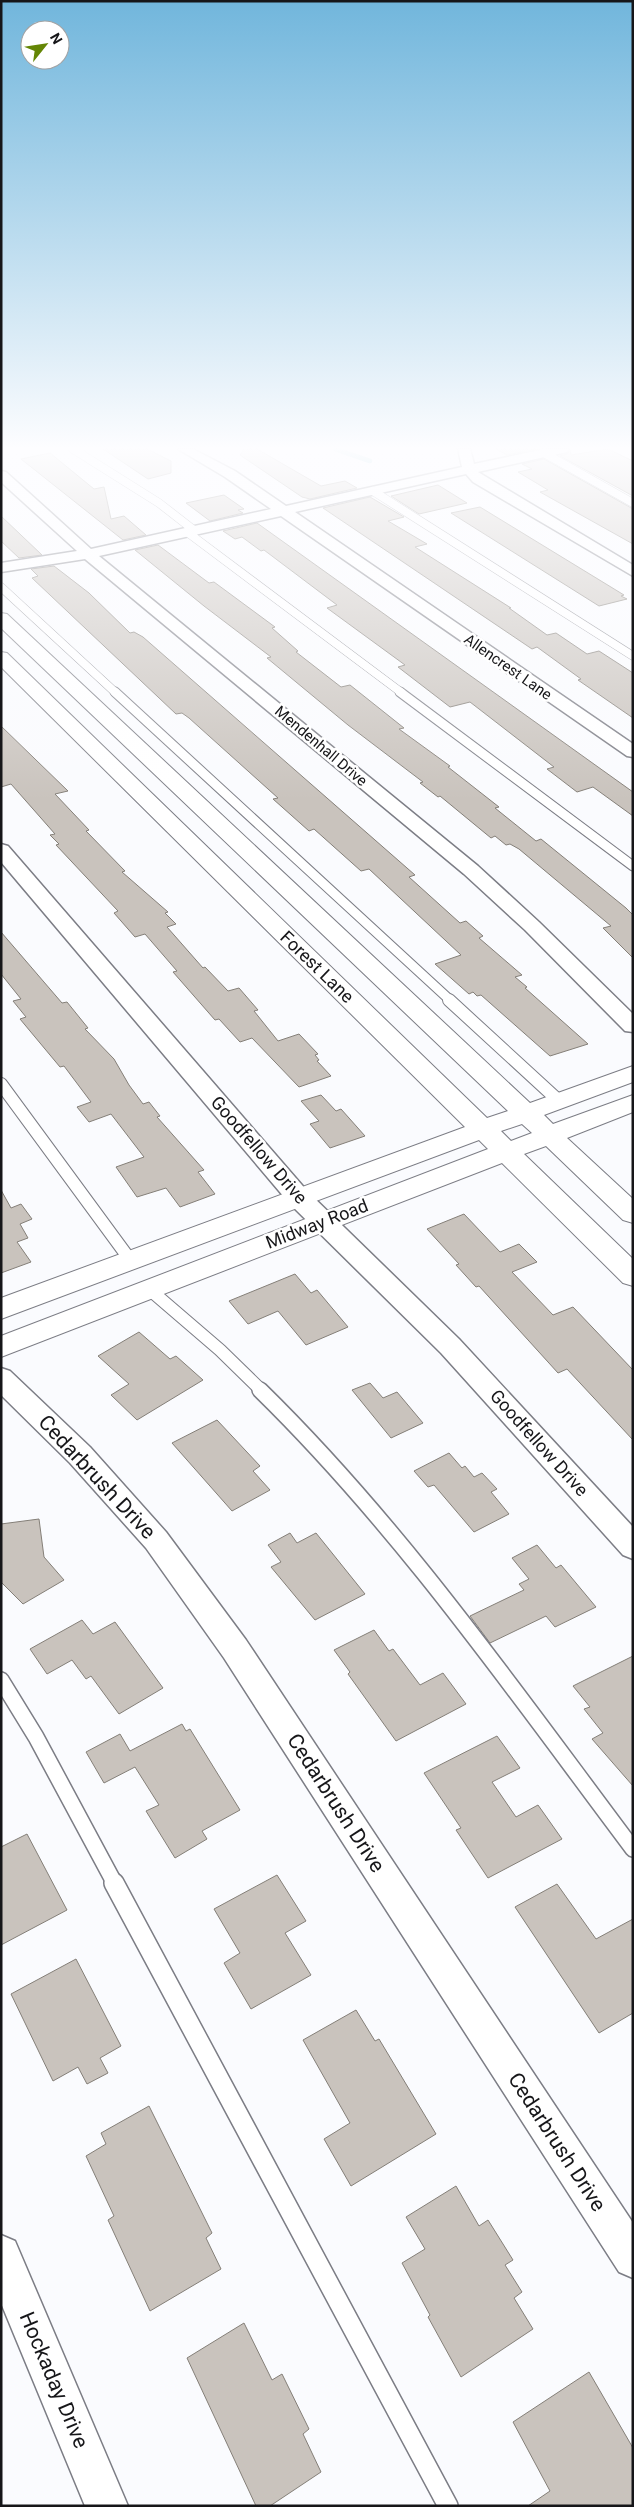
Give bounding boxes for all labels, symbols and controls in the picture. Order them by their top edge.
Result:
north arrow [20,20,70,70]
text: N [47,30,66,47]
street label: Allencrest Lane [461,630,555,704]
street label: Mendenhall Drive [271,702,371,790]
street label: Forest Lane [276,926,358,1007]
street label: Goodfellow Drive [207,1091,312,1208]
street label: Midway Road [263,1194,371,1253]
street label: Goodfellow Drive [486,1385,593,1500]
street label: Cedarbrush Drive [34,1410,160,1544]
street label: Cedarbrush Drive [282,1729,390,1877]
street label: Cedarbrush Drive [503,2068,611,2216]
street label: Hockaday Drive [15,2308,93,2452]

